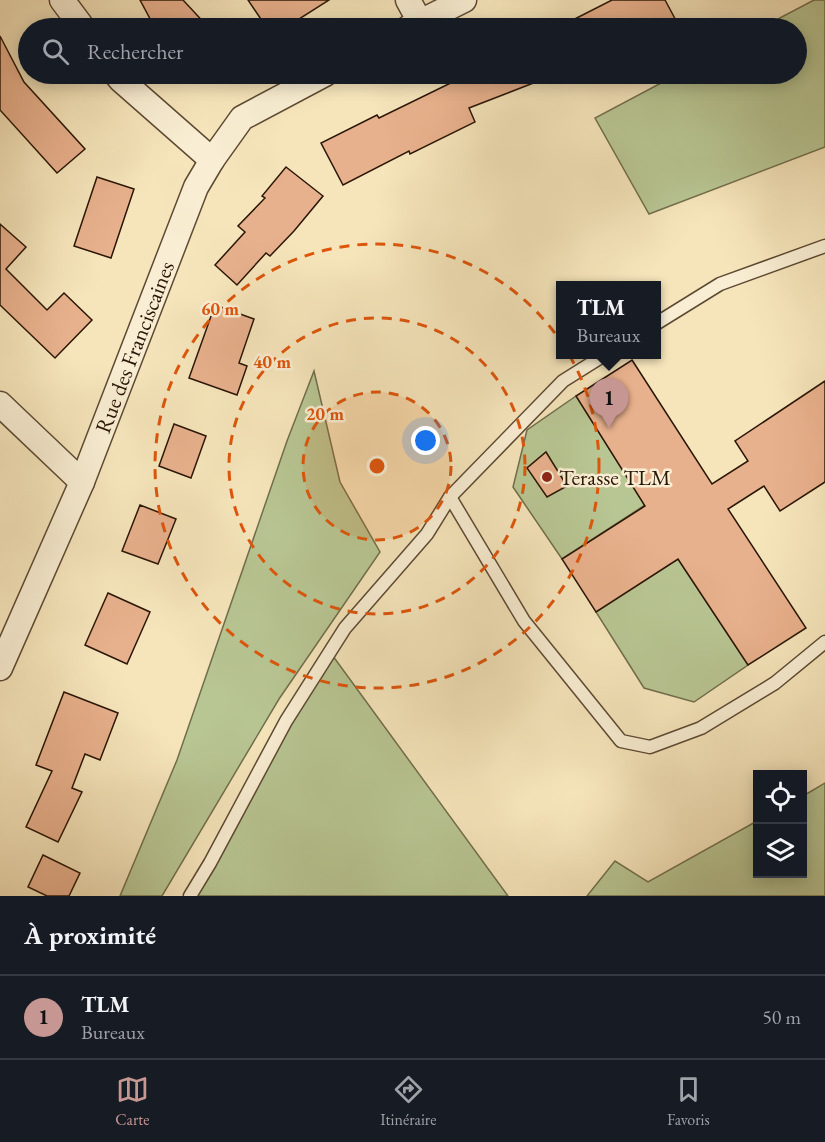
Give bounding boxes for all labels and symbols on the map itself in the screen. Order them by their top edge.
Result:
street label: Rue des Franciscaines [88,257,181,437]
text: 60 m [201,297,239,320]
text: 40 m [253,350,291,373]
pin: 1 [590,378,628,428]
text: 20 m [306,402,344,425]
your location [411,426,440,455]
centre of rings [367,456,387,476]
place label: Terasse TLM [559,463,671,492]
marker: Terasse TLM [540,470,554,484]

